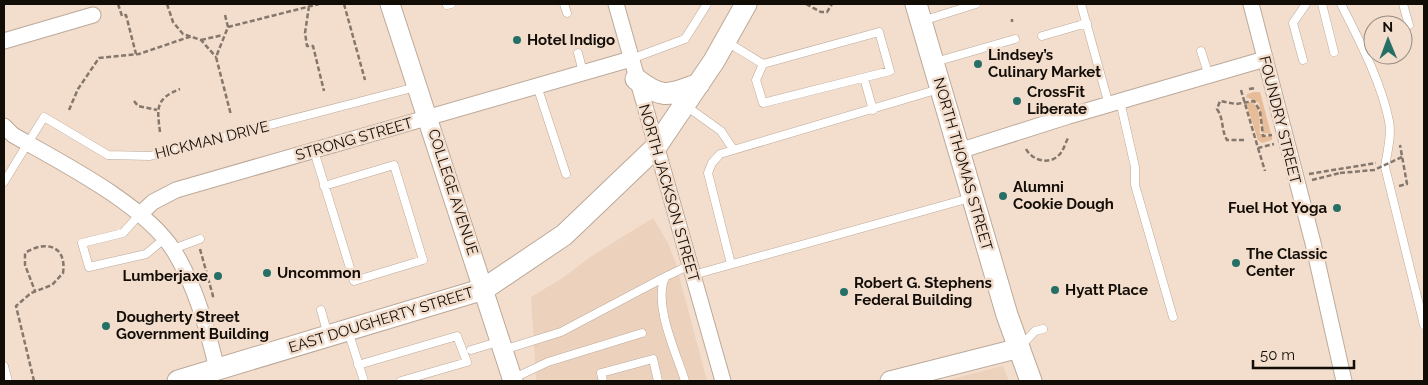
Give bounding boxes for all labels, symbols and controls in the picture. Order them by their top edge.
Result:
north arrow [1363,15,1413,65]
text: N [1382,19,1393,35]
place label: Hotel Indigo [527,31,615,49]
marker: Hotel Indigo [511,34,523,46]
place label: Lindsey’s Culinary Market [988,46,1101,81]
street label: FOUNDRY STREET [1255,54,1305,186]
marker: Lindsey’s Culinary Market [972,58,984,70]
street label: NORTH THOMAS STREET [930,75,996,253]
place label: CrossFit Liberate [1027,83,1087,118]
marker: CrossFit Liberate [1011,95,1023,107]
street label: NORTH JACKSON STREET [635,102,703,284]
street label: STRONG STREET [293,114,415,164]
street label: HICKMAN DRIVE [153,117,271,163]
street label: COLLEGE AVENUE [424,127,482,257]
place label: Alumni Cookie Dough [1013,178,1114,213]
marker: Alumni Cookie Dough [997,190,1009,202]
place label: Fuel Hot Yoga [1228,199,1327,217]
marker: Fuel Hot Yoga [1331,202,1343,214]
place label: The Classic Center [1246,245,1328,280]
marker: The Classic Center [1230,257,1242,269]
place label: Uncommon [277,264,361,282]
place label: Lumberjaxe [123,267,208,285]
marker: Uncommon [261,267,273,279]
marker: Lumberjaxe [212,270,224,282]
place label: Robert G. Stephens Federal Building [854,274,992,309]
place label: Hyatt Place [1065,281,1148,299]
street label: EAST DOUGHERTY STREET [286,283,476,357]
marker: Hyatt Place [1049,284,1061,296]
marker: Robert G. Stephens Federal Building [838,286,850,298]
place label: Dougherty Street Government Building [116,308,269,343]
marker: Dougherty Street Government Building [100,320,112,332]
scale bar [1253,338,1354,370]
text: 50 m [1260,346,1295,364]

